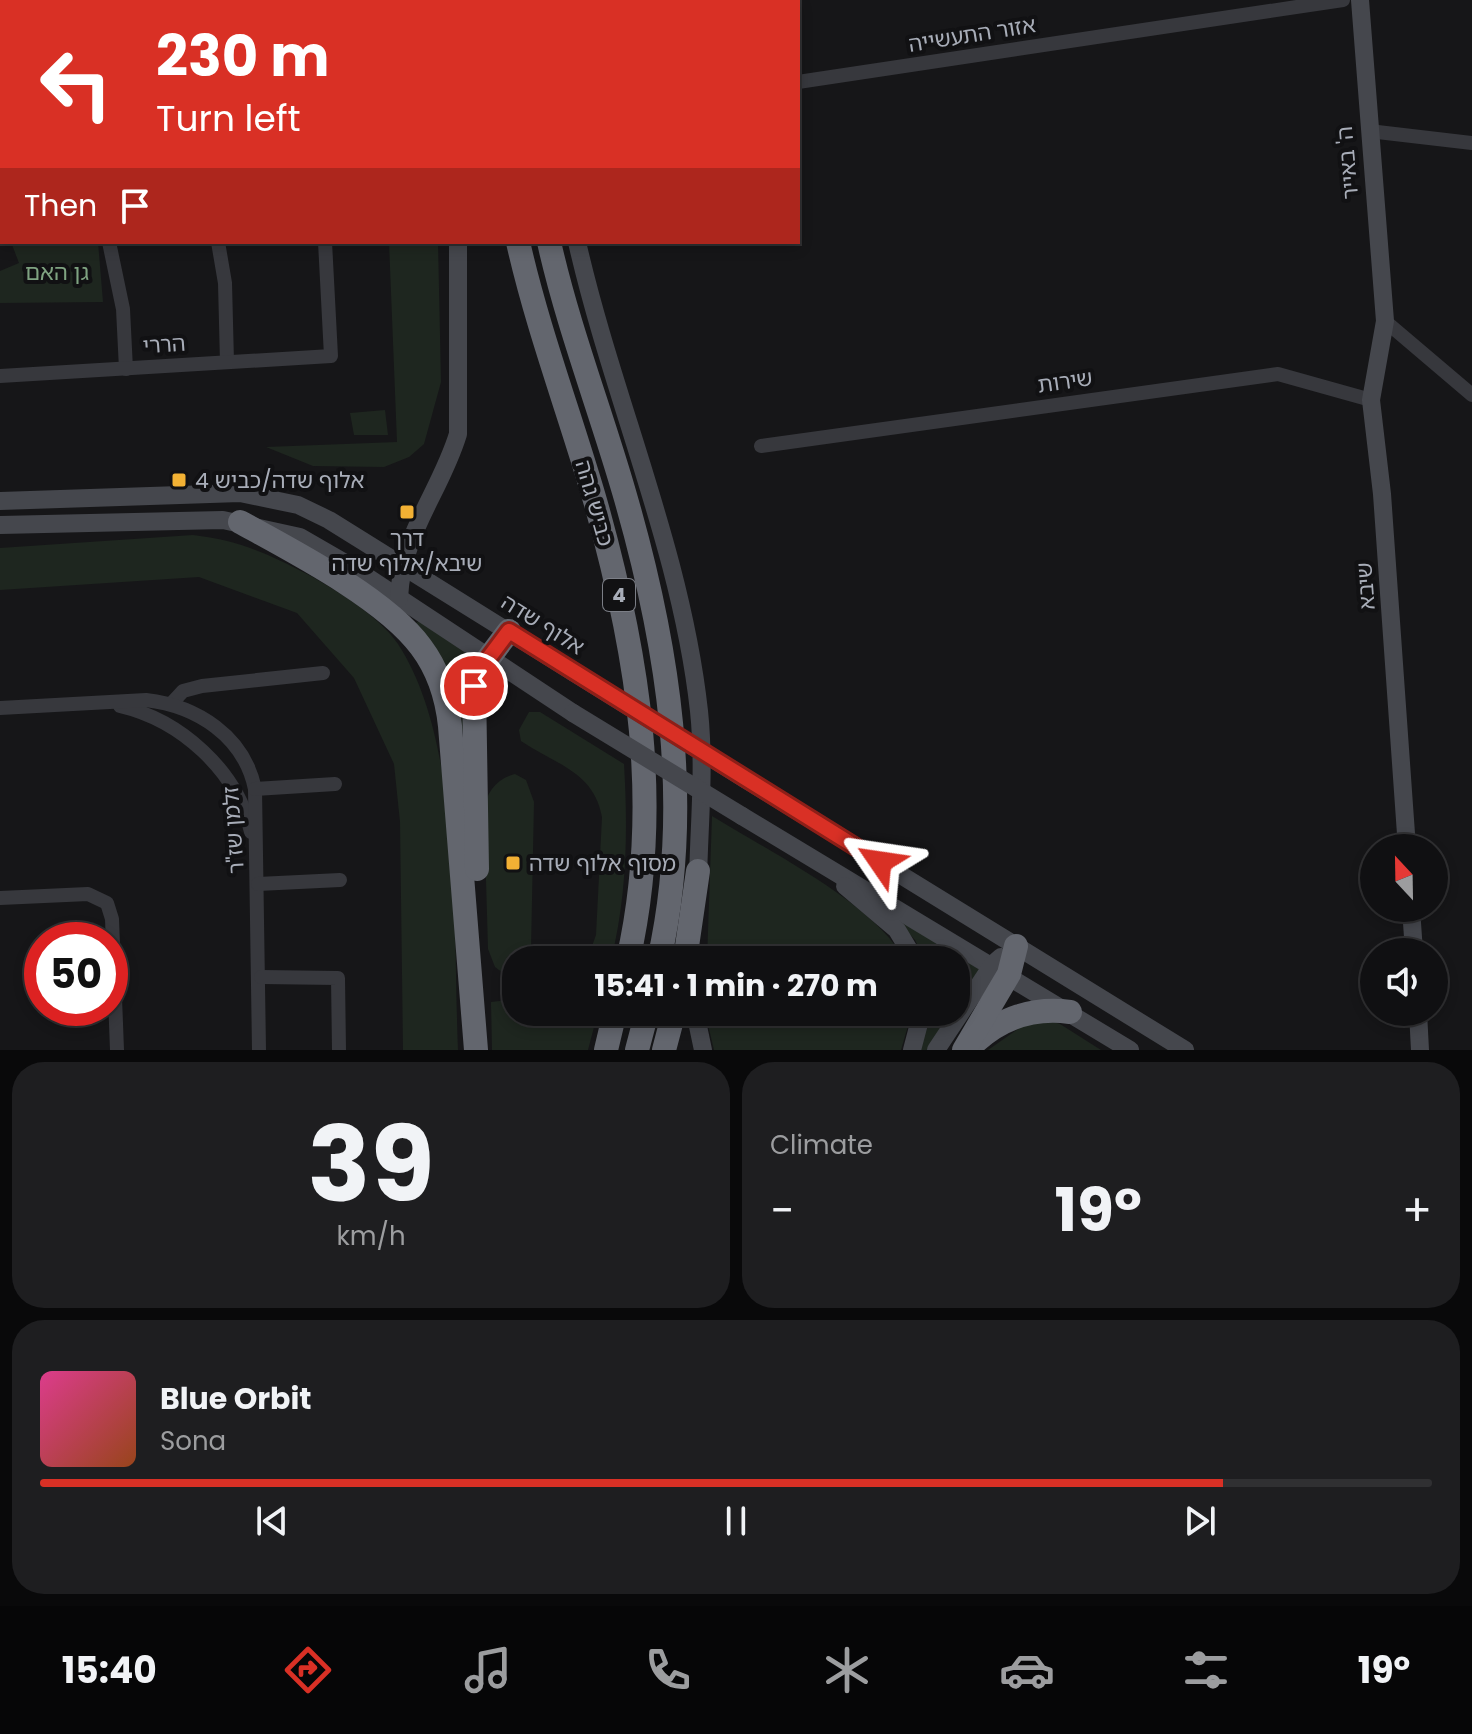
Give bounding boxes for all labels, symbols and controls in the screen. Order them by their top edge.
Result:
street label: אזור התעשייה [906,9,1038,60]
text: 230 m [156,17,330,96]
icon: left [24,32,128,136]
text: Turn left [156,93,301,144]
street label: ה' באייר [1329,125,1366,201]
text: Then [24,184,97,227]
icon: arrive [113,184,157,228]
park label: גן האם [25,257,89,288]
street label: הררי [142,328,186,361]
street label: שירות [1036,362,1095,401]
street label: כביש גהה [567,456,622,550]
place label: אלוף שדה/כביש 4 [195,465,364,496]
marker: אלוף שדה/כביש 4 [170,471,188,489]
marker: דרך שיבא/אלוף שדה [398,503,416,521]
place label: דרך שיבא/אלוף שדה [332,523,482,579]
street label: שיבא [1348,561,1383,611]
road number: 4 [603,579,635,611]
street label: אלוף שדה [495,587,590,662]
pin [440,652,508,720]
icon: arrive [452,664,496,708]
street label: זלמן שז"ר [215,785,252,875]
position arrow [838,820,922,904]
north arrow [1360,834,1448,922]
map controls [1360,834,1448,1026]
place label: מסוף אלוף שדה [529,848,676,879]
marker: מסוף אלוף שדה [504,854,522,872]
speed limit sign: 50 [24,922,128,1026]
button: sound [1360,938,1448,1026]
text: 15:41 · 1 min · 270 m [594,964,878,1007]
text: 39 [308,1092,434,1237]
text: Climate [770,1127,873,1163]
text: 19° [1054,1168,1142,1252]
text: − [770,1180,794,1241]
text: + [1402,1180,1432,1241]
text: km/h [336,1218,406,1254]
text: Blue Orbit [160,1377,312,1420]
text: Sona [160,1423,226,1459]
icon: previous [250,1499,294,1543]
icon: pause [714,1499,758,1543]
icon: next [1178,1499,1222,1543]
icon: directions [280,1642,336,1698]
icon: music [460,1642,516,1698]
icon: phone [640,1642,696,1698]
icon: climate [819,1642,875,1698]
icon: car [999,1642,1055,1698]
icon: filters [1178,1642,1234,1698]
text: 15:40 [62,1645,157,1696]
text: 19° [1358,1645,1410,1696]

